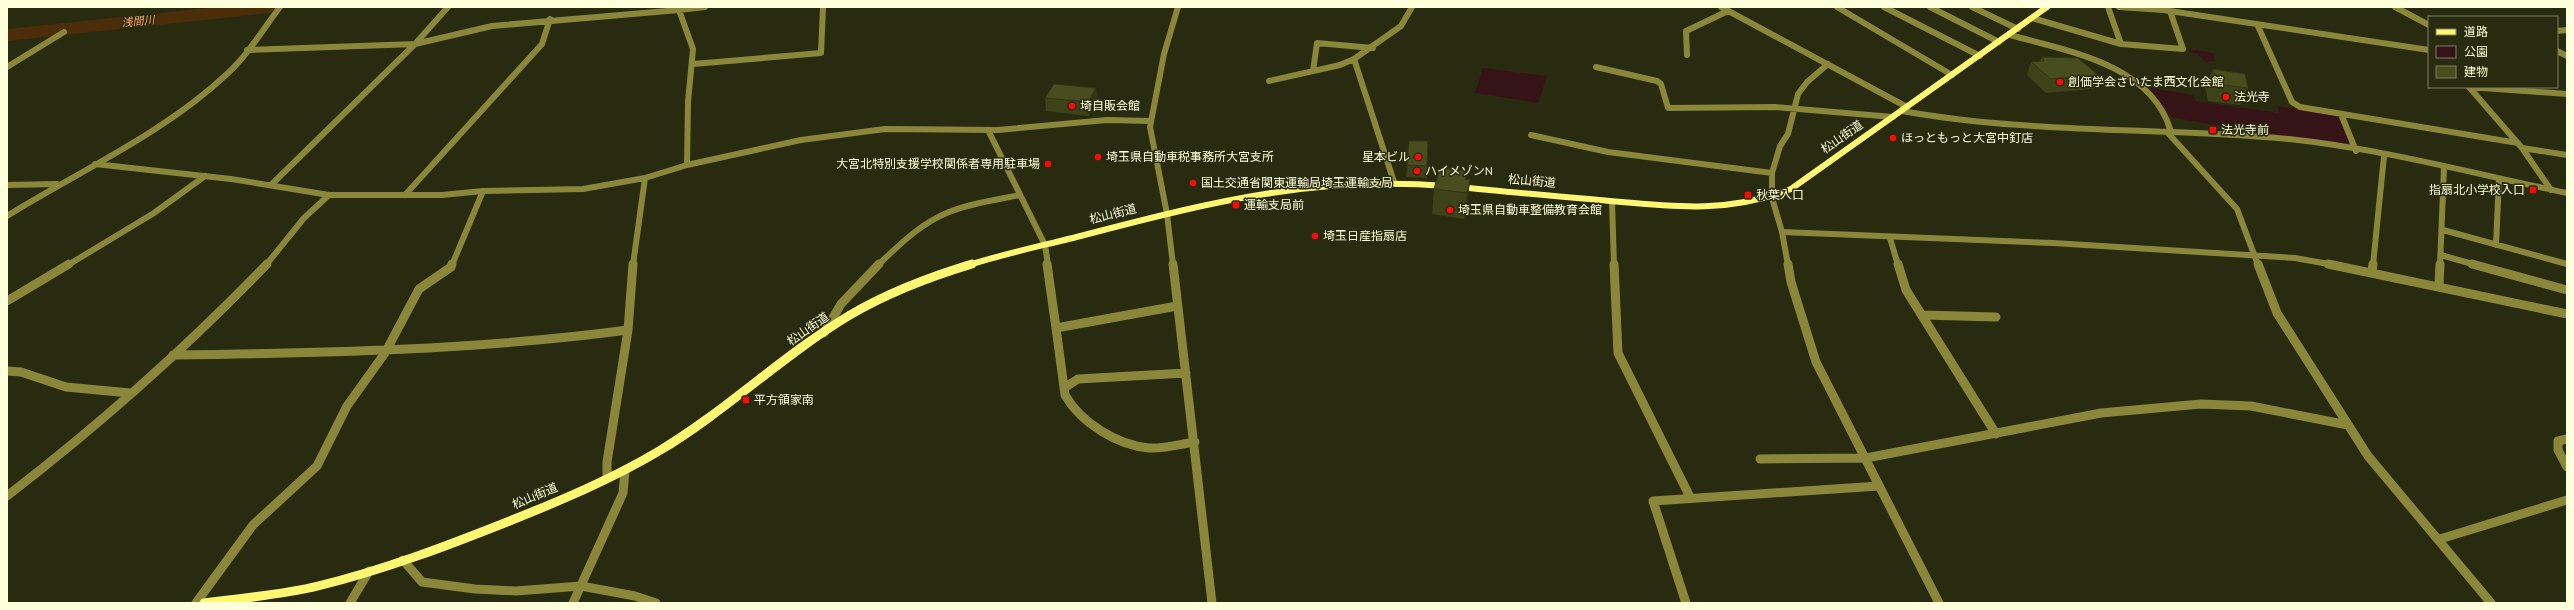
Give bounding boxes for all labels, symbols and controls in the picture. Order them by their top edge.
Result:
water label: 浅間川 [121,12,156,30]
legend [2428,16,2558,88]
text: 道路 [2464,24,2488,39]
text: 公園 [2464,44,2488,59]
text: 建物 [2464,64,2488,79]
place label: 創価学会さいたま西文化会館 [2068,74,2224,89]
marker: 創価学会さいたま西文化会館 [2055,77,2065,87]
place label: 法光寺 [2234,89,2270,104]
marker: 法光寺 [2221,92,2231,102]
place label: 埼自販会館 [1080,98,1140,113]
marker: 埼自販会館 [1067,101,1077,111]
street label: 松山街道 [1818,117,1866,157]
place label: 法光寺前 [2221,122,2269,137]
marker: 法光寺前 [2208,125,2218,135]
place label: ほっともっと大宮中釘店 [1901,130,2033,145]
marker: ほっともっと大宮中釘店 [1888,133,1898,143]
place label: 埼玉県自動車税事務所大宮支所 [1106,149,1274,164]
place label: 星本ビル [1362,149,1410,164]
marker: 埼玉県自動車税事務所大宮支所 [1093,152,1103,162]
marker: 星本ビル [1413,152,1423,162]
place label: 大宮北特別支援学校関係者専用駐車場 [836,156,1040,171]
marker: 大宮北特別支援学校関係者専用駐車場 [1043,159,1053,169]
place label: ハイメゾンN [1425,163,1493,178]
marker: ハイメゾンN [1412,166,1422,176]
street label: 松山街道 [1507,171,1557,190]
place label: 国土交通省関東運輸局埼玉運輸支局 [1201,175,1393,190]
marker: 国土交通省関東運輸局埼玉運輸支局 [1188,178,1198,188]
place label: 指扇北小学校入口 [2429,182,2525,197]
marker: 指扇北小学校入口 [2528,185,2538,195]
place label: 秋葉入口 [1756,187,1804,202]
marker: 秋葉入口 [1743,190,1753,200]
place label: 運輸支局前 [1244,197,1304,212]
street label: 松山街道 [1088,200,1138,227]
marker: 運輸支局前 [1231,200,1241,210]
place label: 埼玉県自動車整備教育会館 [1458,202,1602,217]
marker: 埼玉県自動車整備教育会館 [1445,205,1455,215]
place label: 埼玉日産指扇店 [1323,228,1407,243]
marker: 埼玉日産指扇店 [1310,231,1320,241]
street label: 松山街道 [784,309,832,349]
place label: 平方領家南 [754,392,814,407]
marker: 平方領家南 [741,395,751,405]
street label: 松山街道 [510,479,560,512]

